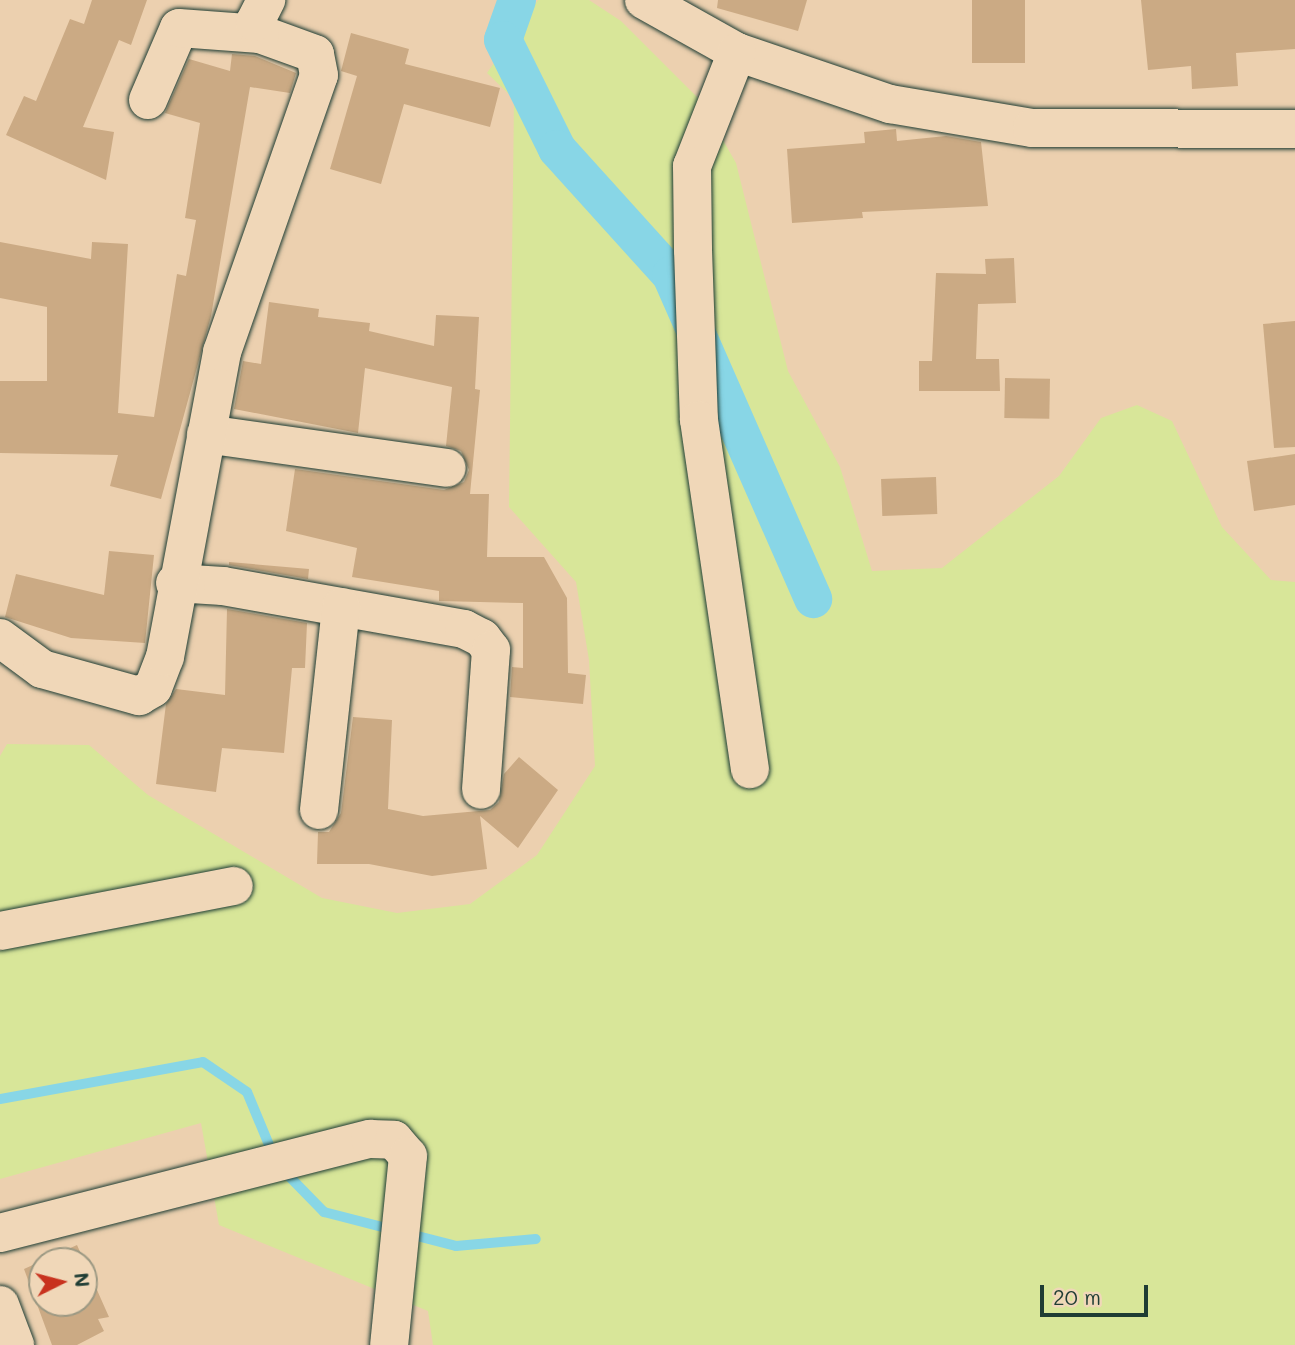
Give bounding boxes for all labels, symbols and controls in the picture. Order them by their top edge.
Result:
north arrow [28,1247,98,1317]
text: N [69,1271,96,1288]
scale bar [1043,1272,1152,1316]
text: 20 m [1053,1283,1101,1310]

